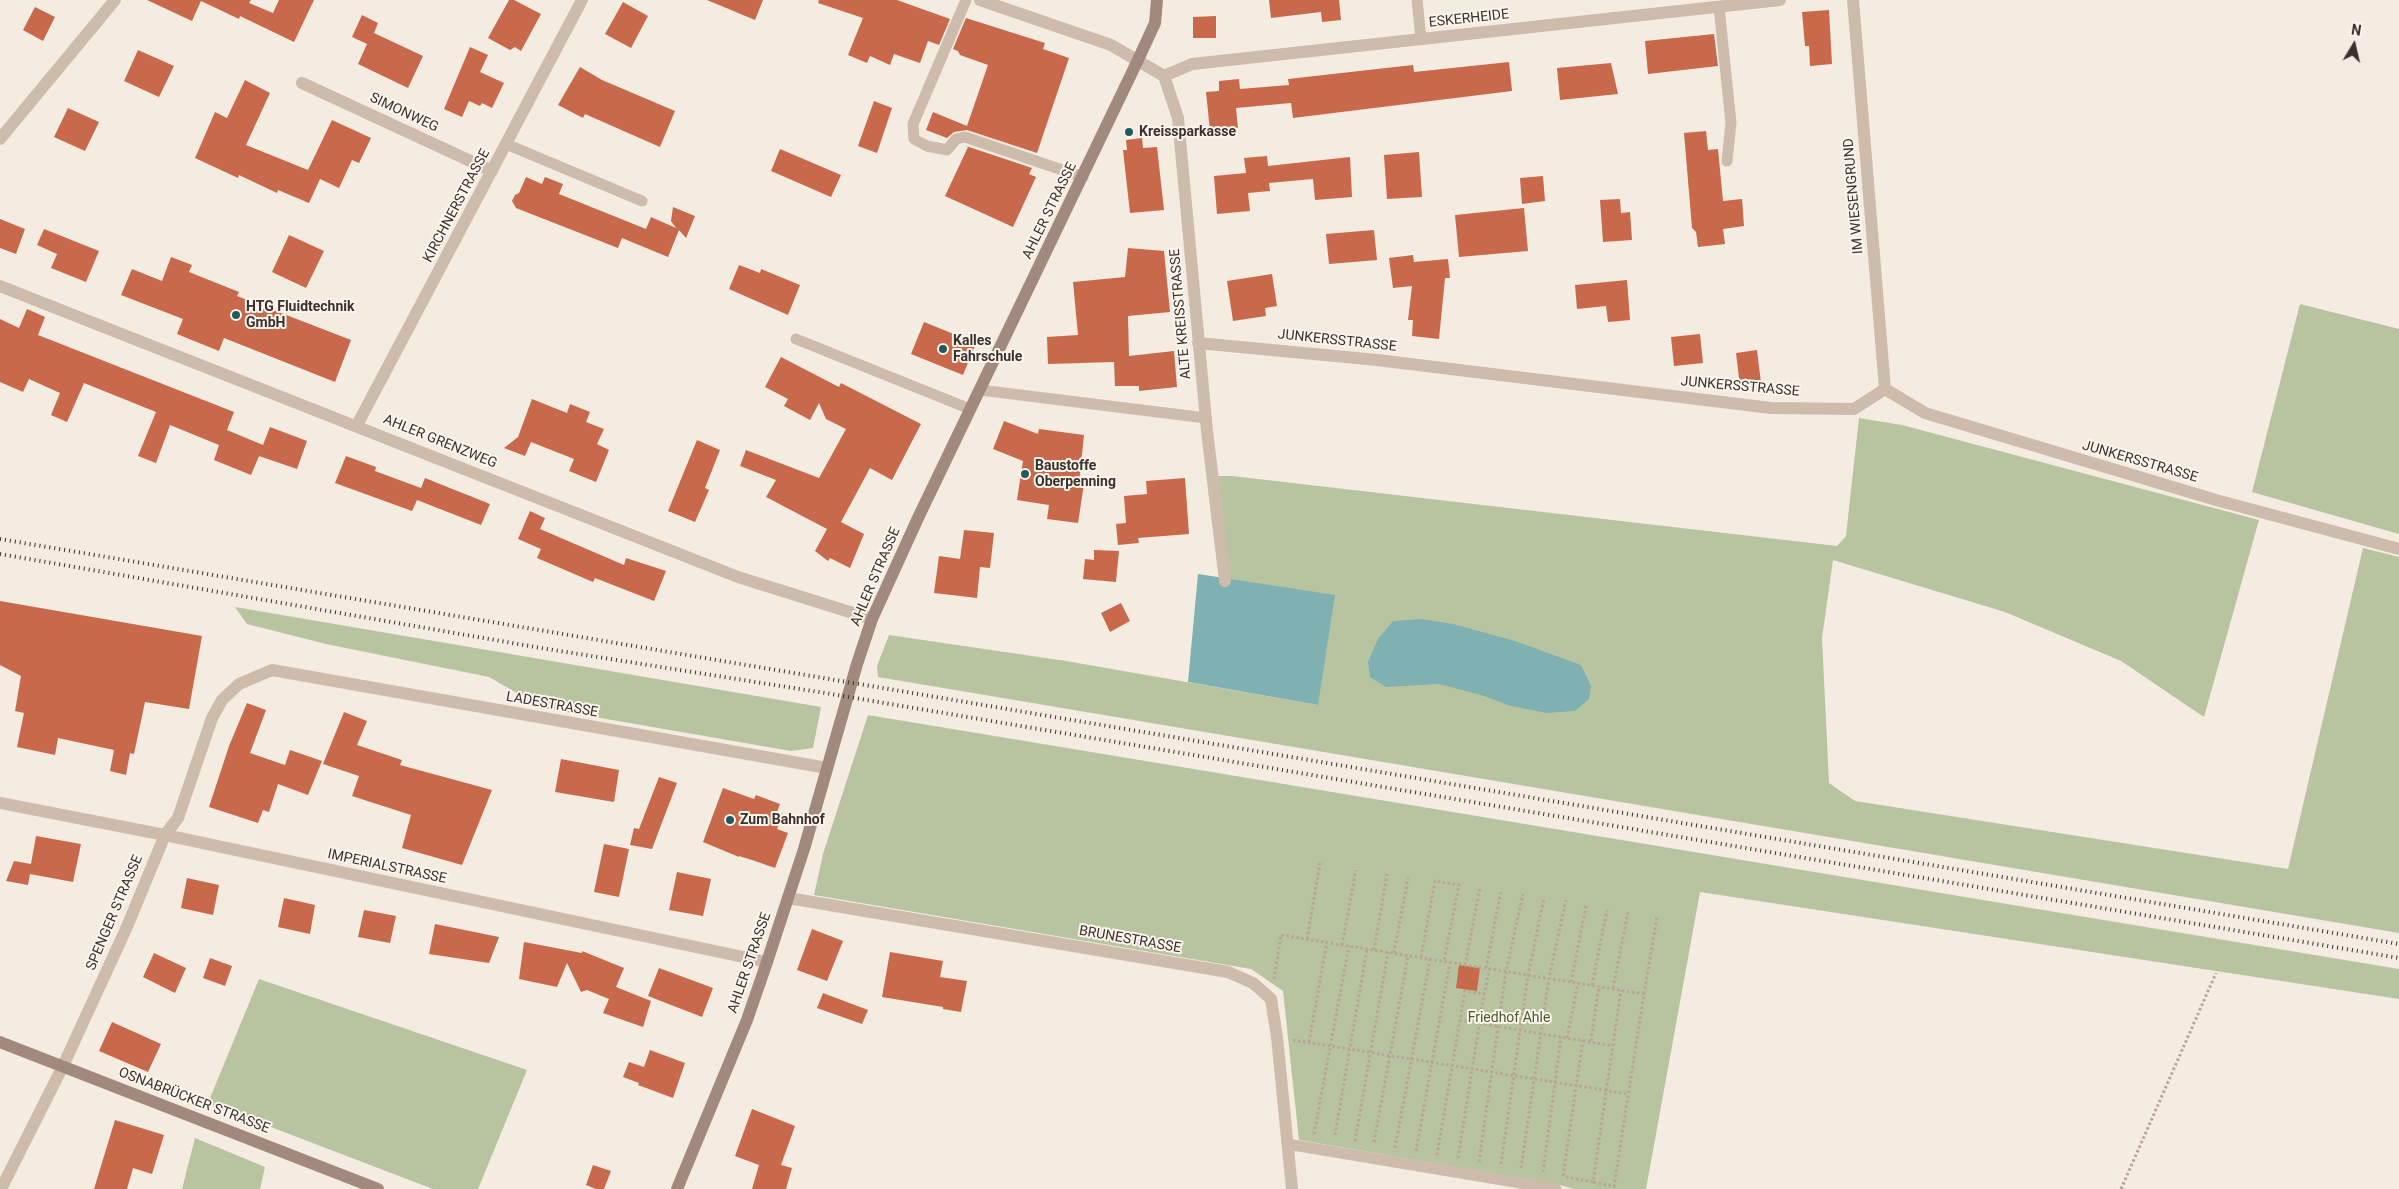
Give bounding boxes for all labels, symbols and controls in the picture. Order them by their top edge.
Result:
street label: ESKERHEIDE [1428,6,1510,32]
north arrow [2329,20,2379,70]
text: N [2350,22,2362,39]
street label: SIMONWEG [367,90,441,136]
place label: Kreissparkasse [1139,124,1236,140]
marker: Kreissparkasse [1123,126,1135,138]
street label: IM WIESENGRUND [1841,137,1867,255]
street label: KIRCHNERSTRASSE [420,146,494,266]
street label: AHLER STRASSE [1019,160,1081,262]
street label: ALTE KREISSTRASSE [1167,248,1195,380]
place label: HTG Fluidtechnik GmbH [246,299,354,332]
marker: HTG Fluidtechnik GmbH [230,309,242,321]
street label: JUNKERSSTRASSE [1277,326,1397,356]
place label: Kalles Fahrschule [953,333,1022,366]
marker: Kalles Fahrschule [937,343,949,355]
street label: JUNKERSSTRASSE [1680,373,1800,401]
street label: AHLER GRENZWEG [381,412,499,472]
street label: JUNKERSSTRASSE [2080,437,2200,487]
place label: Baustoffe Oberpenning [1035,458,1116,491]
marker: Baustoffe Oberpenning [1019,468,1031,480]
street label: AHLER STRASSE [848,525,904,629]
street label: LADESTRASSE [505,689,599,721]
place label: Zum Bahnhof [740,812,825,828]
marker: Zum Bahnhof [724,814,736,826]
street label: IMPERIALSTRASSE [326,846,448,888]
street label: SPENGER STRASSE [83,853,147,973]
street label: AHLER STRASSE [725,910,775,1016]
street label: BRUNESTRASSE [1078,923,1182,957]
park label: Friedhof Ahle [1468,1010,1550,1026]
street label: OSNABRÜCKER STRASSE [116,1064,272,1138]

